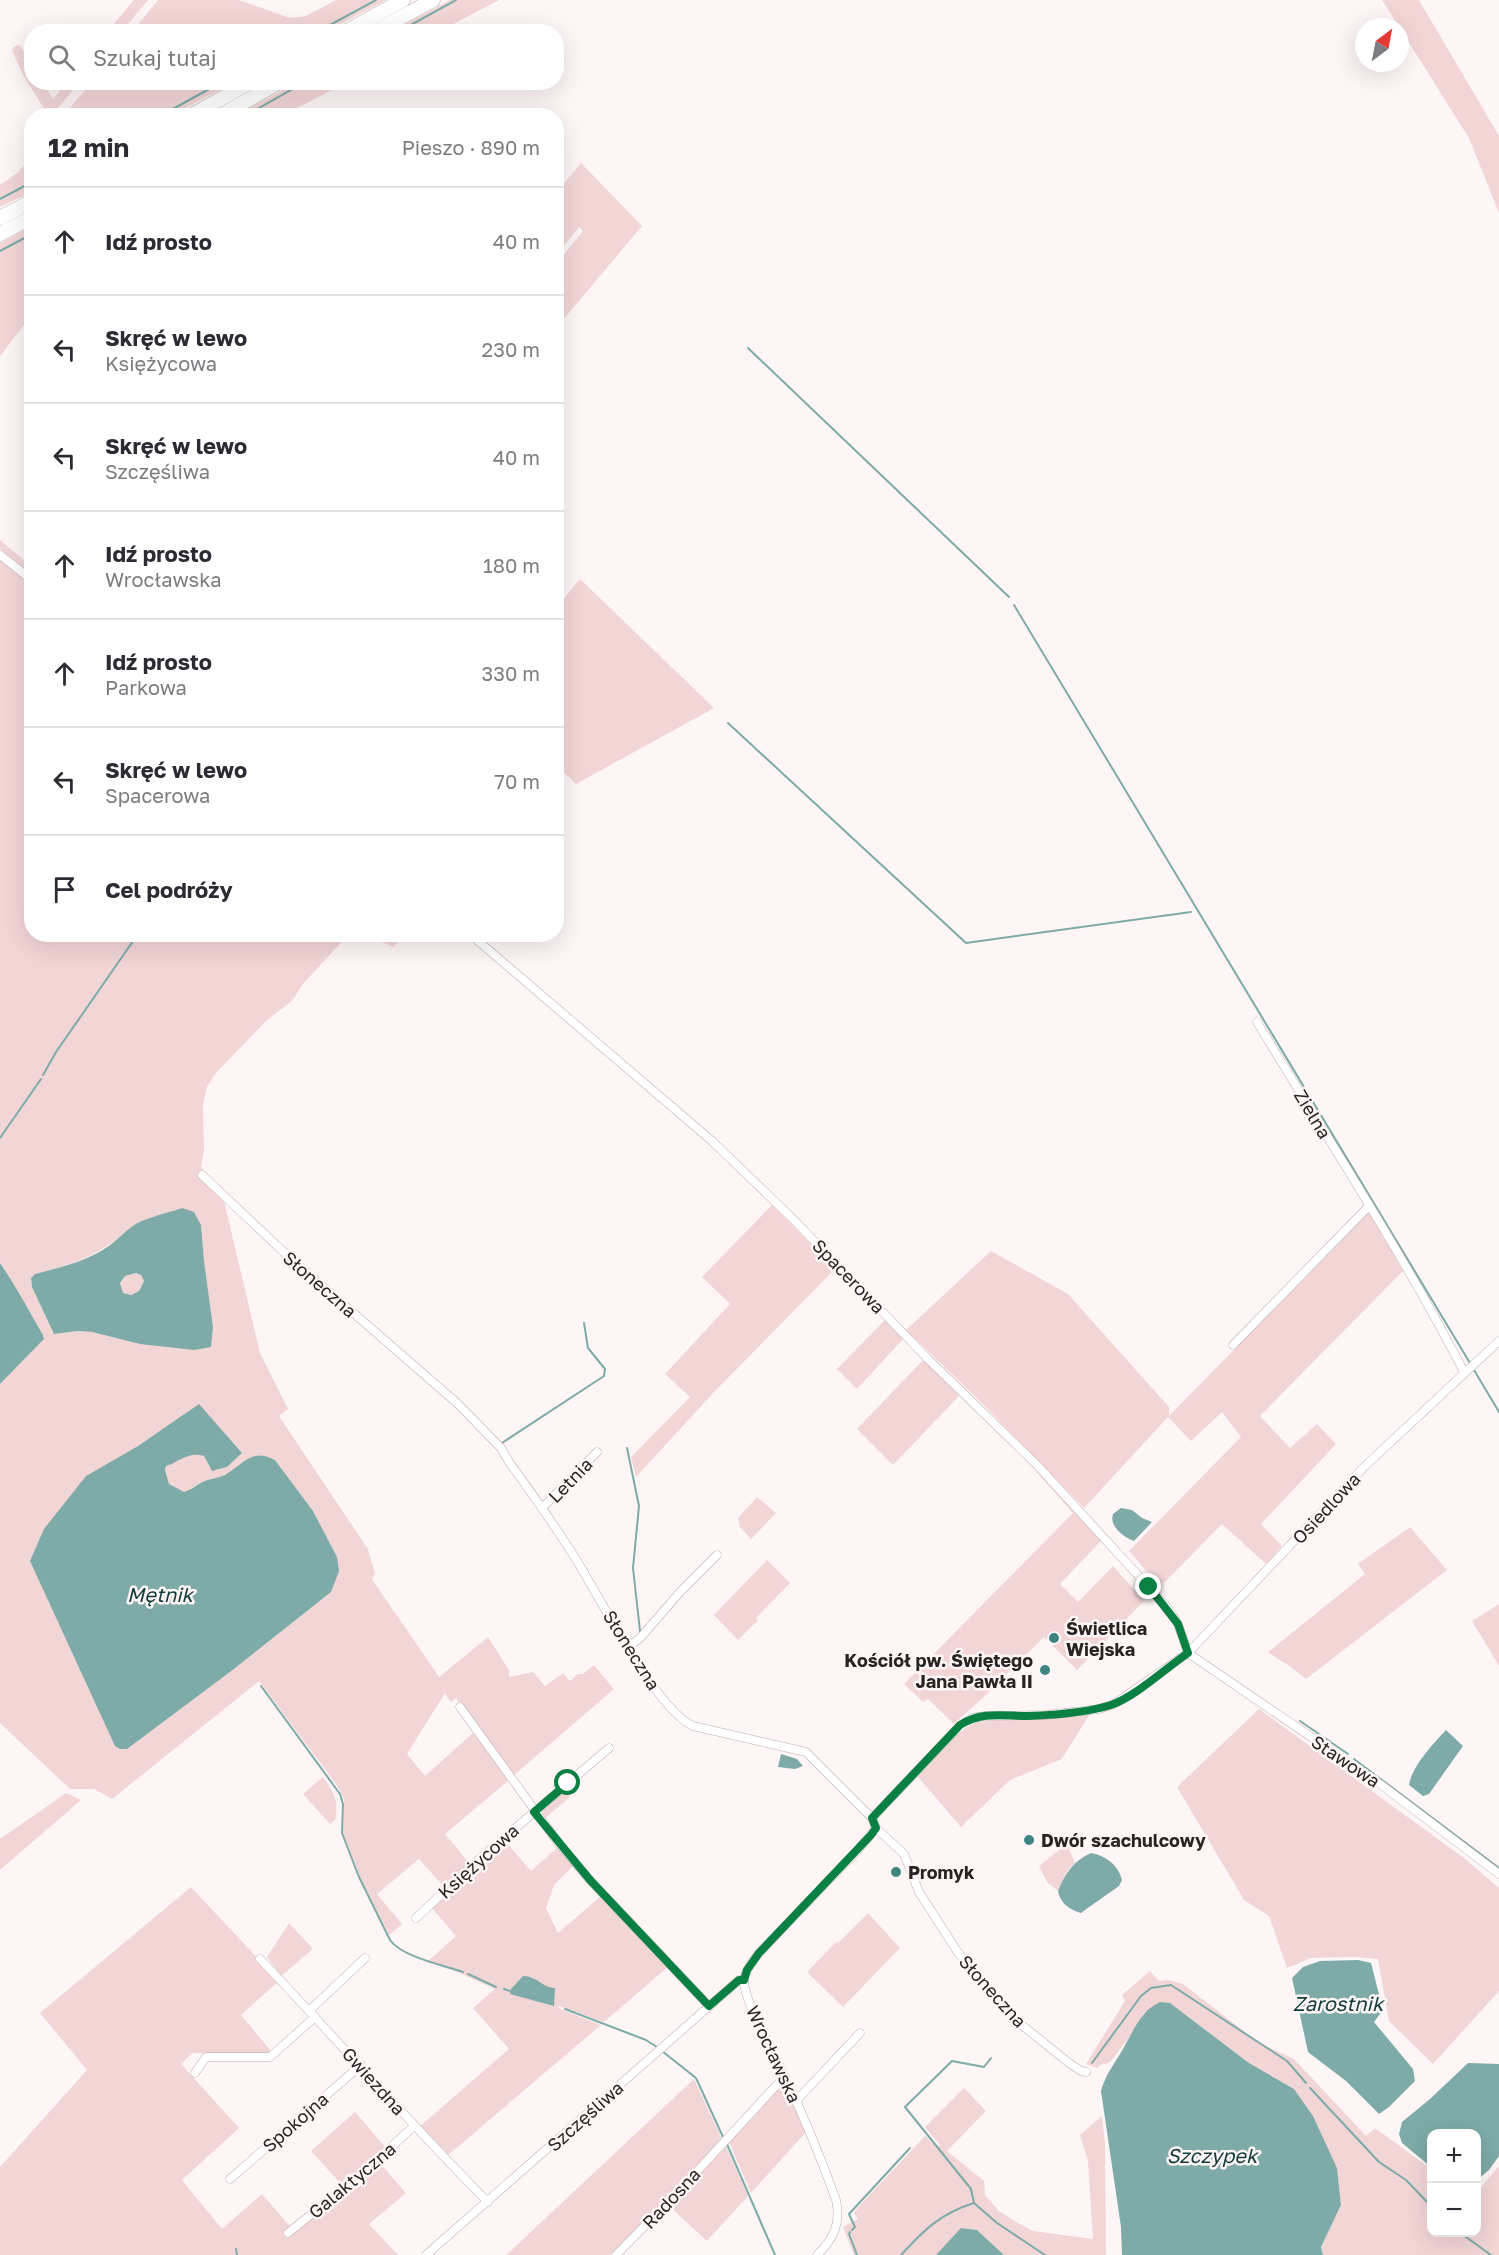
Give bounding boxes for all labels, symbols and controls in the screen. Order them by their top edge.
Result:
north arrow [1355,18,1409,72]
search box [24,24,564,90]
icon: search [45,41,78,74]
text: Szukaj tutaj [93,44,217,71]
text: 12 min [48,132,129,163]
text: Pieszo · 890 m [402,135,540,159]
icon: ahead [48,225,81,258]
text: Idź prosto [105,228,212,255]
text: 40 m [493,229,540,253]
text: Skręć w lewo [105,324,247,351]
icon: left [48,333,81,366]
text: 230 m [482,337,540,361]
text: Księżycowa [105,351,217,375]
text: Skręć w lewo [105,432,247,459]
icon: left [48,441,81,474]
text: 40 m [493,445,540,469]
text: Szczęśliwa [105,459,210,483]
text: Idź prosto [105,540,212,567]
icon: ahead [48,549,81,582]
text: 180 m [483,553,540,577]
text: Wrocławska [105,567,222,591]
text: Idź prosto [105,648,212,675]
icon: ahead [48,657,81,690]
text: 330 m [482,661,540,685]
text: Parkowa [105,675,187,699]
text: Skręć w lewo [105,756,247,783]
icon: left [48,765,81,798]
text: 70 m [494,769,540,793]
text: Spacerowa [105,783,210,807]
icon: arrive [48,873,81,906]
text: Cel podróży [105,876,233,903]
street label: Zielna [1290,1086,1336,1142]
street label: Spacerowa [808,1234,890,1318]
street label: Słoneczna [279,1246,361,1322]
street label: Letnia [543,1453,597,1507]
street label: Osiedlowa [1287,1468,1365,1548]
route end [1135,1573,1161,1599]
water label: Mętnik [127,1582,196,1607]
street label: Słoneczna [599,1606,665,1694]
place label: Świetlica Wiejska [1066,1617,1147,1660]
marker: Świetlica Wiejska [1047,1631,1061,1645]
place label: Kościół pw. Świętego Jana Pawła II [844,1649,1033,1692]
marker: Kościół pw. Świętego Jana Pawła II [1038,1663,1052,1677]
street label: Stawowa [1308,1730,1384,1792]
route start [554,1769,580,1795]
street label: Księżycowa [433,1819,523,1903]
place label: Dwór szachulcowy [1041,1829,1206,1851]
marker: Dwór szachulcowy [1022,1833,1036,1847]
place label: Promyk [908,1861,975,1883]
marker: Promyk [889,1865,903,1879]
street label: Słoneczna [955,1950,1031,2032]
water label: Zarostnik [1293,1991,1386,2015]
street label: Wrocławska [742,2002,806,2106]
street label: Gwiezdna [338,2042,410,2120]
street label: Szczęśliwa [543,2076,627,2156]
street label: Spokojna [258,2087,332,2157]
map controls [1427,2129,1481,2237]
button: + [1427,2129,1481,2183]
street label: Galaktyczna [304,2137,400,2223]
water label: Szczypek [1167,2143,1260,2168]
street label: Radosna [637,2163,705,2233]
button: − [1427,2183,1481,2237]

